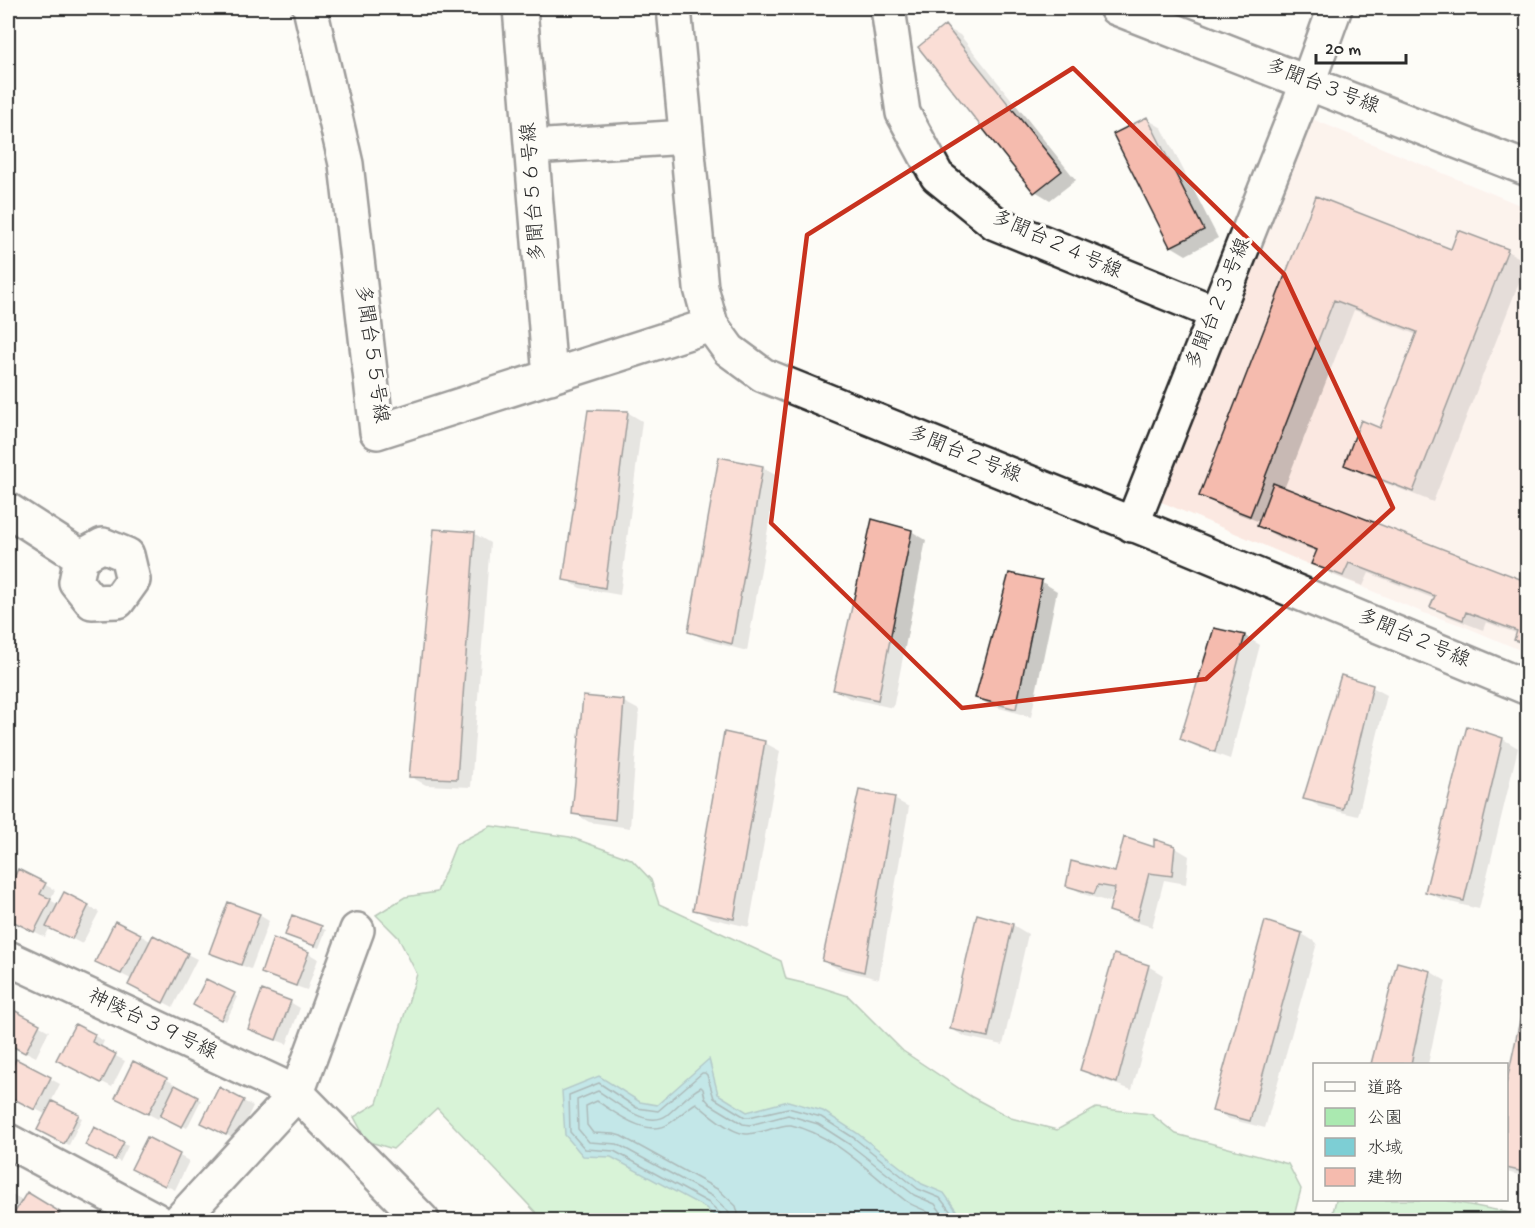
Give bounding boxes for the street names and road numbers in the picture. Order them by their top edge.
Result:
street label: 多聞台３号線 [1262,54,1383,120]
street label: 多聞台５６号線 [517,121,551,263]
street label: 多聞台２４号線 [987,205,1125,285]
street label: 多聞台２３号線 [1181,234,1257,373]
street label: 多聞台５５号線 [349,283,393,425]
street label: 多聞台２号線 [904,421,1025,489]
street label: 多聞台２号線 [1353,604,1474,674]
street label: 神陵台３９号線 [84,984,221,1066]

